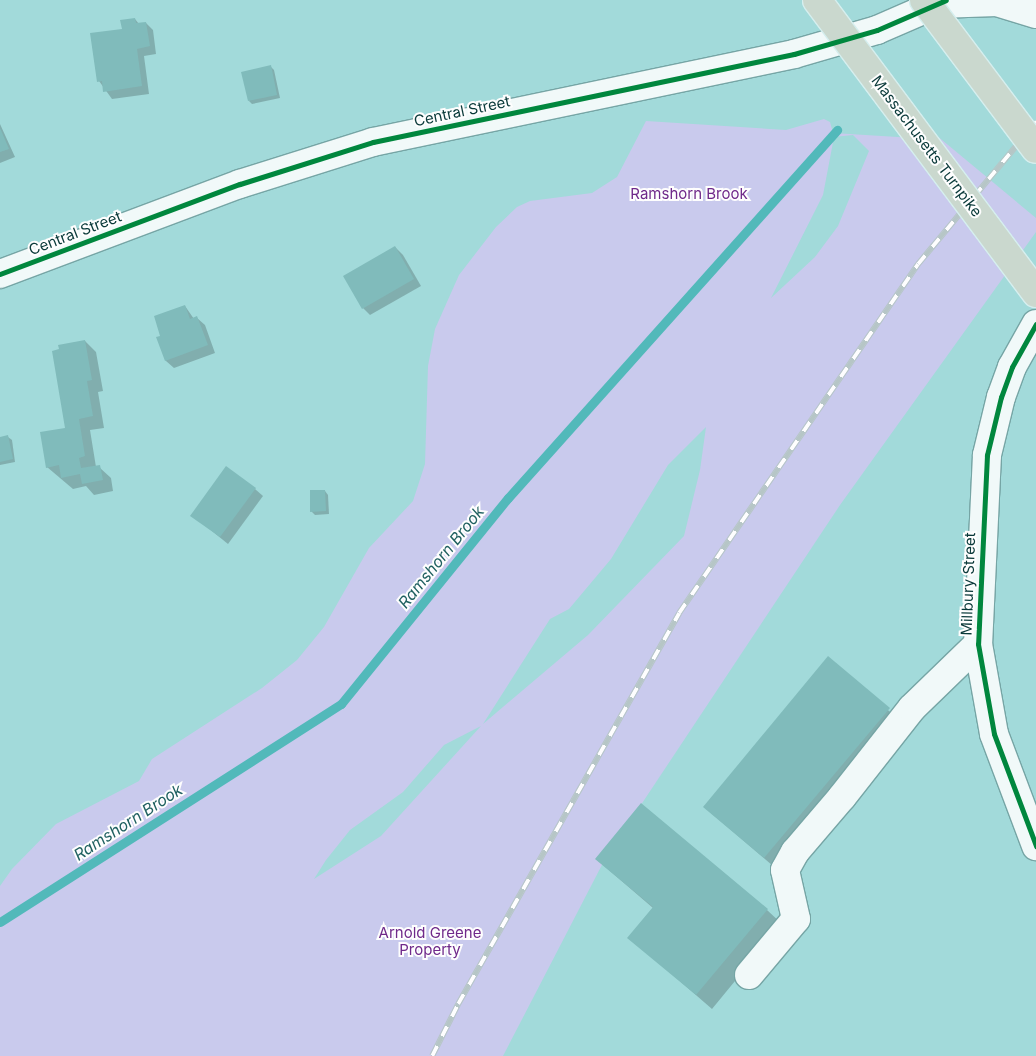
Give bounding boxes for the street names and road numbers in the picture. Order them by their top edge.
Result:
street label: Massachusetts Turnpike [868,72,986,220]
street label: Central Street [412,92,512,130]
street label: Central Street [26,207,124,259]
street label: Millbury Street [957,532,979,636]

